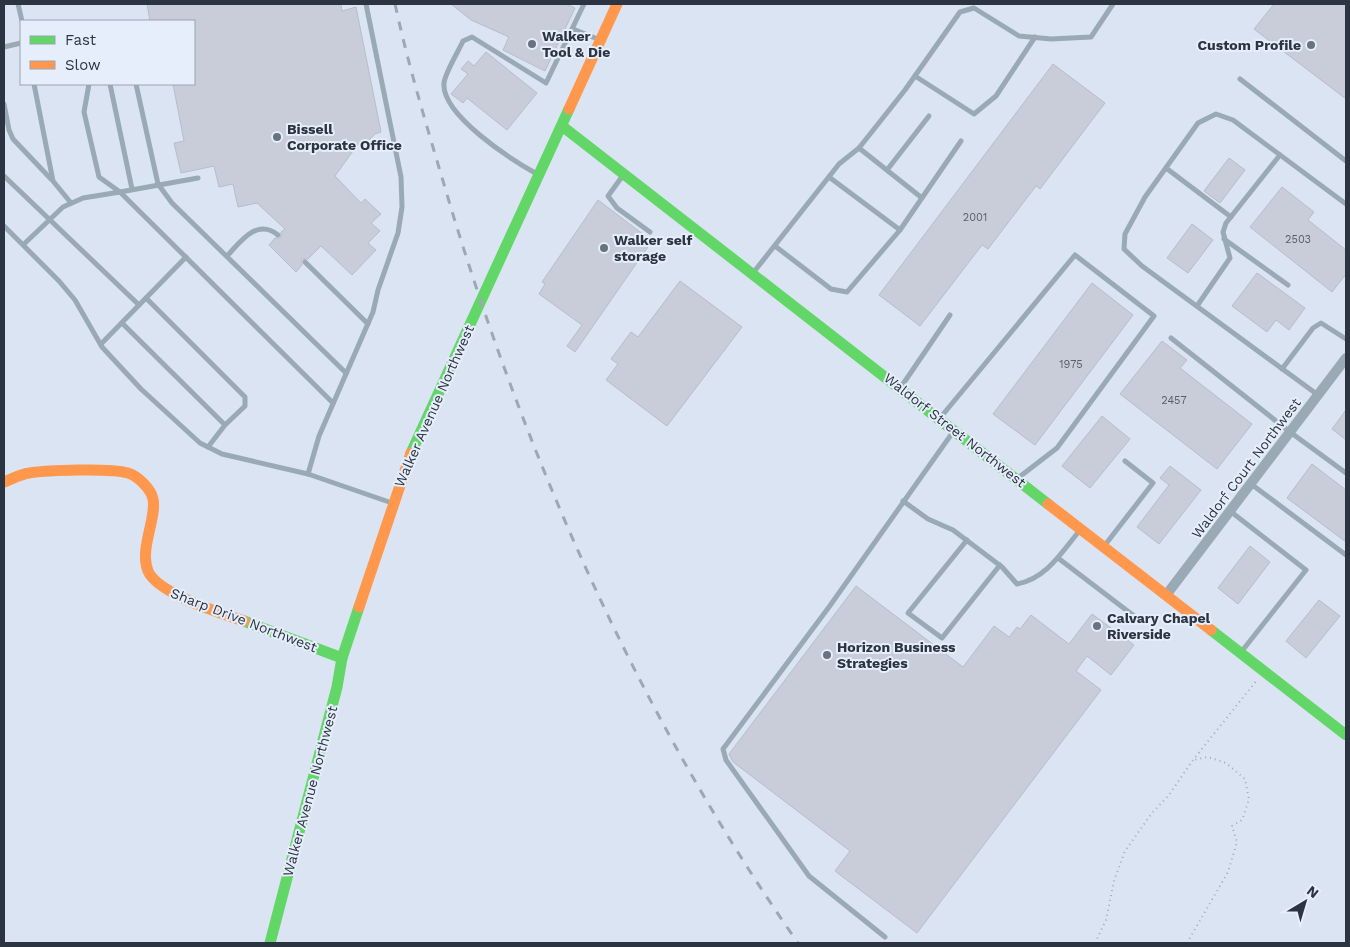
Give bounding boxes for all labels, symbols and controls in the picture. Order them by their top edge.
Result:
legend [20,20,195,85]
place label: Walker Tool & Die [542,28,610,60]
text: Fast [65,31,97,49]
place label: Custom Profile [1197,37,1301,53]
marker: Walker Tool & Die [526,38,538,50]
marker: Custom Profile [1305,39,1317,51]
text: Slow [65,56,101,74]
place label: Bissell Corporate Office [287,121,402,153]
marker: Bissell Corporate Office [271,131,283,143]
house number: 2001 [963,211,987,224]
place label: Walker self storage [614,232,692,264]
house number: 2503 [1285,233,1311,246]
marker: Walker self storage [598,242,610,254]
street label: Walker Avenue Northwest [391,322,477,490]
house number: 1975 [1059,358,1083,371]
street label: Waldorf Street Northwest [881,370,1029,490]
house number: 2457 [1161,394,1187,407]
street label: Waldorf Court Northwest [1188,395,1304,541]
street label: Sharp Drive Northwest [169,585,320,655]
place label: Calvary Chapel Riverside [1107,610,1211,642]
marker: Calvary Chapel Riverside [1091,620,1103,632]
place label: Horizon Business Strategies [837,639,956,671]
marker: Horizon Business Strategies [821,649,833,661]
street label: Walker Avenue Northwest [280,704,341,878]
north arrow [1280,877,1330,927]
text: N [1304,882,1322,901]

